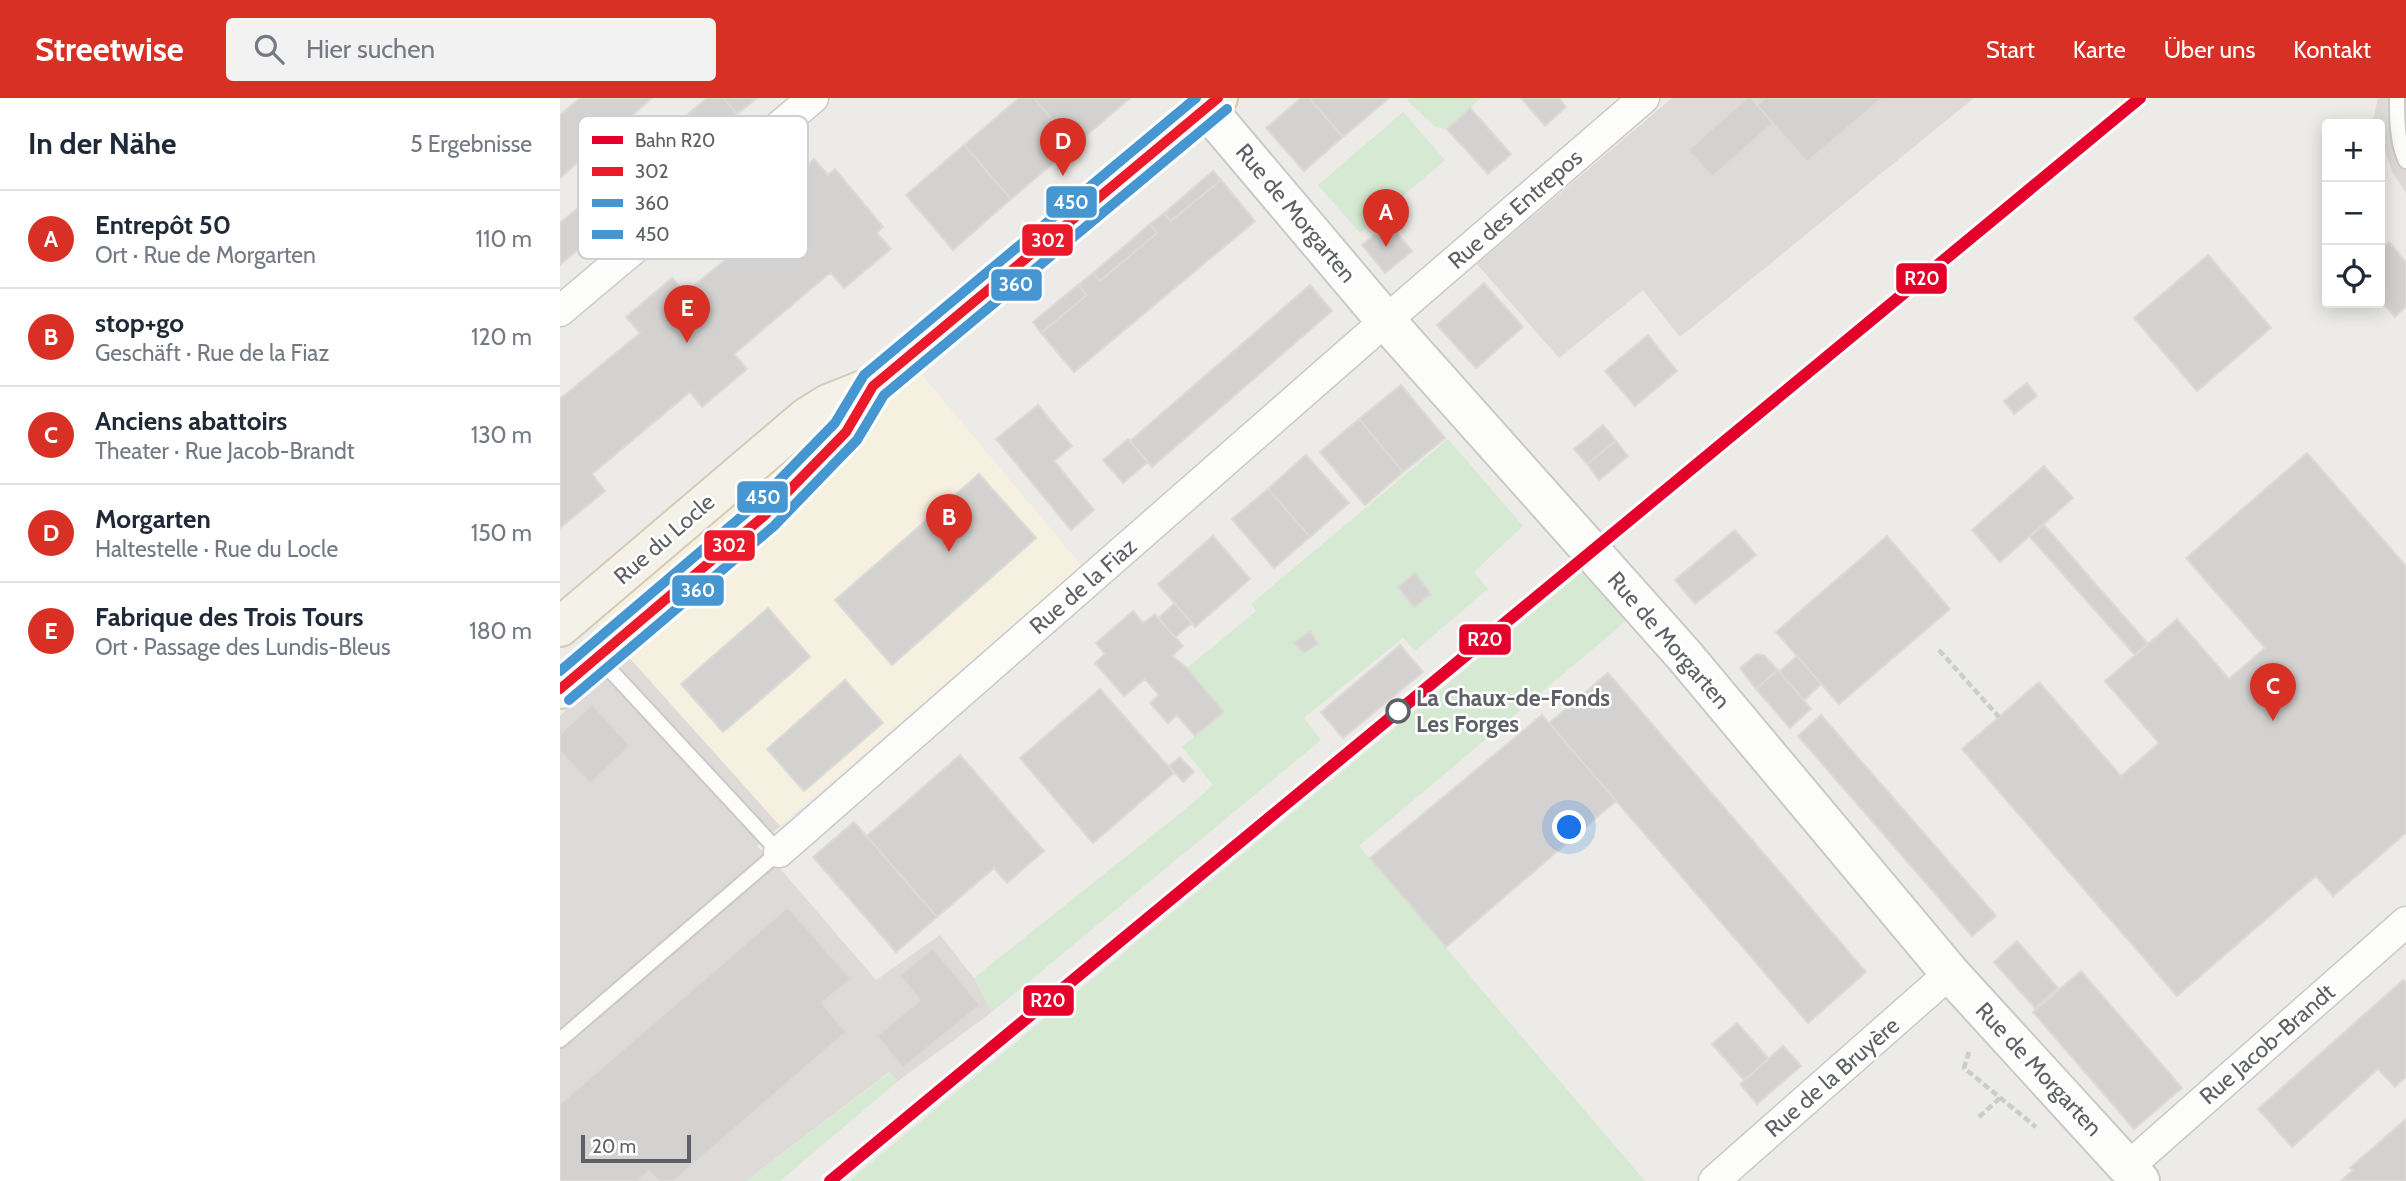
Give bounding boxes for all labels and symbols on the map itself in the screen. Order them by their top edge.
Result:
legend [578,116,808,259]
pin: D [1040,118,1086,176]
text: Bahn R20 [635,129,715,152]
street label: Rue de Morgarten [1230,138,1362,288]
street label: Rue des Entrepos [1442,143,1588,275]
text: 302 [635,160,669,183]
line badge: 450 [1045,185,1098,219]
pin: A [1363,189,1409,247]
text: 450 [1053,191,1089,214]
text: 360 [635,192,669,215]
text: 450 [635,223,670,246]
line badge: 302 [1021,223,1074,257]
text: 302 [1031,229,1065,252]
line badge: R20 [1895,262,1948,295]
text: R20 [1904,267,1940,290]
line badge: 360 [990,268,1043,302]
text: 360 [999,273,1033,296]
pin: E [664,285,710,343]
line badge: 450 [736,480,789,514]
text: 450 [745,486,781,509]
street label: Rue du Locle [608,488,720,590]
pin: B [926,494,972,552]
line badge: 302 [703,529,756,562]
street label: Rue de la Fiaz [1024,532,1142,640]
text: 302 [712,534,746,557]
street label: Rue de Morgarten [1602,566,1736,714]
line badge: 360 [671,574,725,607]
text: 360 [681,579,715,602]
line badge: R20 [1458,623,1512,656]
text: R20 [1467,628,1503,651]
pin: C [2250,663,2296,721]
place label: La Chaux-de-Fonds Les Forges [1416,684,1610,738]
marker: La Chaux-de-Fonds Les Forges [1386,699,1410,723]
your location [1552,810,1586,844]
street label: Rue Jacob-Brandt [2194,978,2340,1110]
line badge: R20 [1022,984,1075,1017]
text: R20 [1030,989,1066,1012]
street label: Rue de Morgarten [1970,996,2108,1142]
street label: Rue de la Bruyère [1759,1011,1905,1143]
scale bar [581,1132,691,1164]

